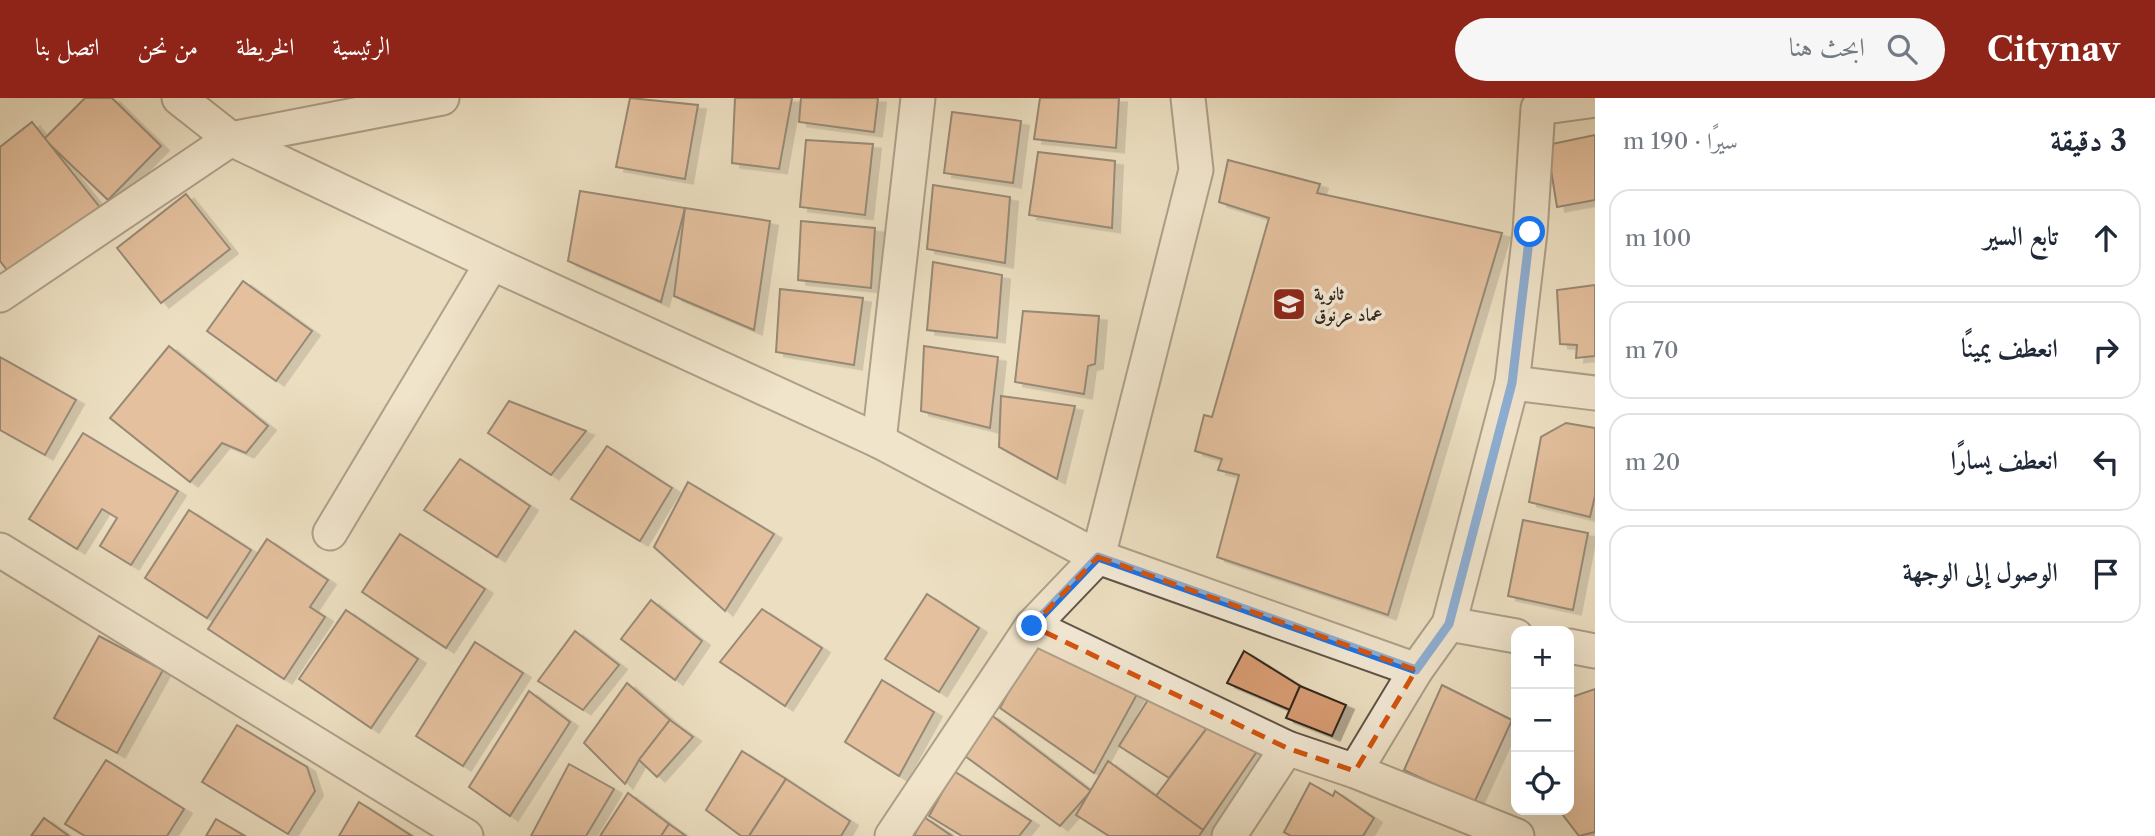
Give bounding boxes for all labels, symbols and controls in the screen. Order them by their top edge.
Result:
search box [1455,18,1945,81]
text: Citynav [1987,29,2120,70]
icon: search [1883,30,1921,68]
text: ابحث هنا [1789,31,1865,63]
text: اتصل بنا [35,32,99,61]
text: من نحن [137,32,198,61]
text: الخريطة [236,32,294,61]
text: الرئيسية [332,32,390,61]
text: 3 دقيقة [2050,122,2127,159]
text: سيرًا · 190 m [1623,127,1738,155]
route start [1514,216,1545,247]
icon: ahead [2087,219,2125,257]
text: تابع السير [1984,220,2058,252]
text: 100 m [1625,224,1691,252]
place label: ثانوية عماد عرنوق [1314,283,1383,328]
school or university icon: ثانوية عماد عرنوق [1270,285,1308,323]
icon: right [2087,331,2125,369]
text: انعطف يمينًا [1961,332,2058,364]
text: 70 m [1625,336,1678,364]
icon: left [2087,443,2125,481]
text: انعطف يسارًا [1950,444,2058,476]
text: 20 m [1625,448,1680,476]
icon: arrive [2087,555,2125,593]
text: الوصول إلى الوجهة [1903,556,2058,588]
route end [1016,610,1047,641]
map controls [1511,626,1574,815]
button: + [1511,626,1574,689]
button: − [1511,689,1574,752]
button: locate [1511,752,1574,815]

